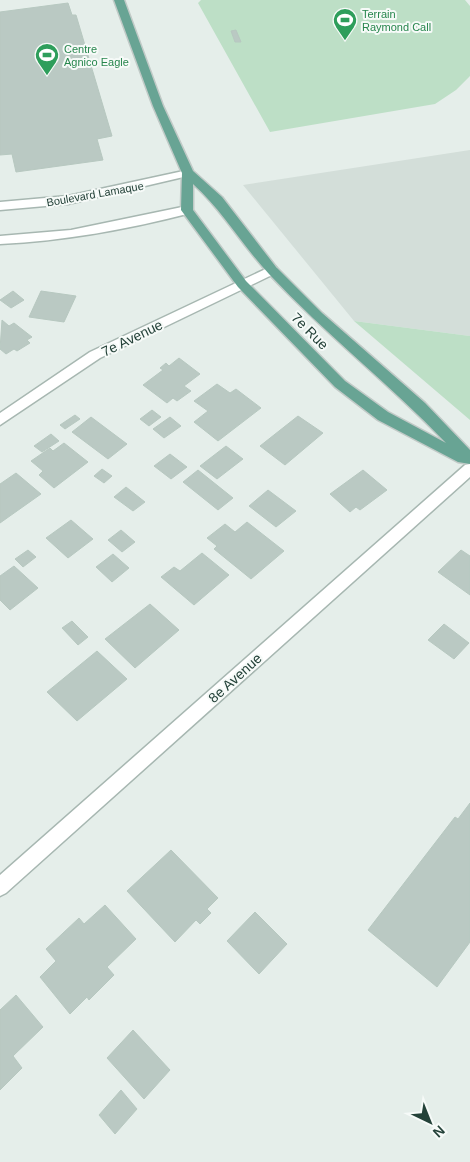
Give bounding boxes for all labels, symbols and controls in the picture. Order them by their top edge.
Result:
sports icon: Terrain Raymond Call [332,7,358,41]
place label: Terrain Raymond Call [362,8,431,33]
sports icon: Centre Agnico Eagle [34,42,60,76]
place label: Centre Agnico Eagle [64,43,129,68]
street label: Boulevard Lamaque [45,180,145,208]
street label: 7e Rue [288,309,332,353]
street label: 7e Avenue [99,316,165,360]
street label: 8e Avenue [205,650,265,706]
north arrow [405,1097,455,1147]
text: N [430,1122,448,1141]

